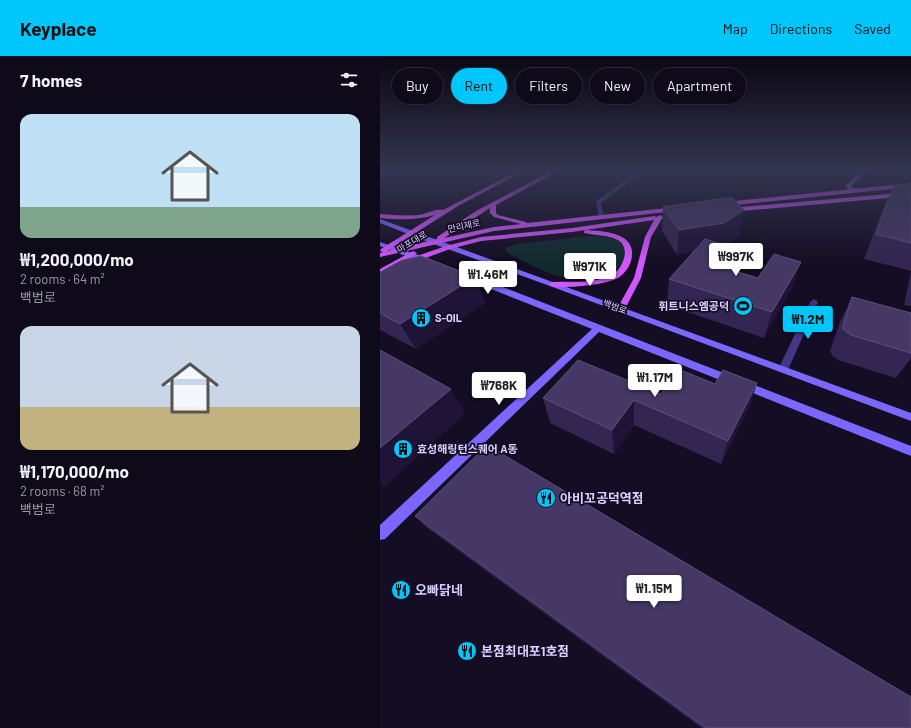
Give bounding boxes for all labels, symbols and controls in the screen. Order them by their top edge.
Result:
text: Keyplace [20,17,97,40]
text: Map [723,20,748,37]
text: Directions [770,20,832,37]
text: Saved [854,20,891,37]
chip: Buy [392,68,443,104]
chip: Rent [451,68,507,104]
chip: Filters [515,68,582,104]
chip: New [590,68,645,104]
chip: Apartment [653,68,746,104]
icon: filters [338,69,360,91]
text: 7 homes [20,70,82,90]
icon: home [154,140,226,212]
street label: 만리재로 [447,217,481,234]
street label: 마포대로 [395,228,429,255]
pin: ₩997K [708,243,764,277]
text: ₩997K [718,248,754,264]
text: ₩1,200,000/mo [20,249,134,269]
pin: ₩971K [562,253,618,287]
text: ₩971K [573,258,607,274]
pin: ₩1.46M [455,261,521,295]
text: ₩1.46M [468,266,508,282]
text: 2 rooms · 64 m² [20,271,105,287]
text: 백범로 [20,289,56,305]
sports icon: 휘트니스엠공덕 [732,295,754,317]
street label: 백범로 [602,297,629,316]
place label: 휘트니스엠공덕 [658,299,729,312]
pin: ₩1.2M [780,306,836,340]
building icon: S-OIL [410,307,432,329]
place label: S-OIL [435,311,462,324]
text: ₩1.2M [792,311,824,327]
icon: home [154,352,226,424]
pin: ₩1.17M [622,364,688,398]
text: ₩1.17M [637,369,673,385]
pin: ₩768K [471,372,527,406]
text: ₩768K [481,377,517,393]
building icon: 효성해링턴스퀘어 A동 [392,438,414,460]
place label: 효성해링턴스퀘어 A동 [417,442,518,455]
text: ₩1,170,000/mo [20,461,129,481]
text: 2 rooms · 68 m² [20,483,104,499]
restaurant icon: 아비꼬공덕역점 [535,487,557,509]
place label: 아비꼬공덕역점 [560,490,644,506]
text: 백범로 [20,501,56,517]
pin: ₩1.15M [621,575,687,609]
restaurant icon: 오빠닭네 [390,579,412,601]
text: ₩1.15M [636,580,672,596]
place label: 오빠닭네 [415,582,463,598]
restaurant icon: 본점최대포1호점 [456,640,478,662]
place label: 본점최대포1호점 [481,643,569,659]

